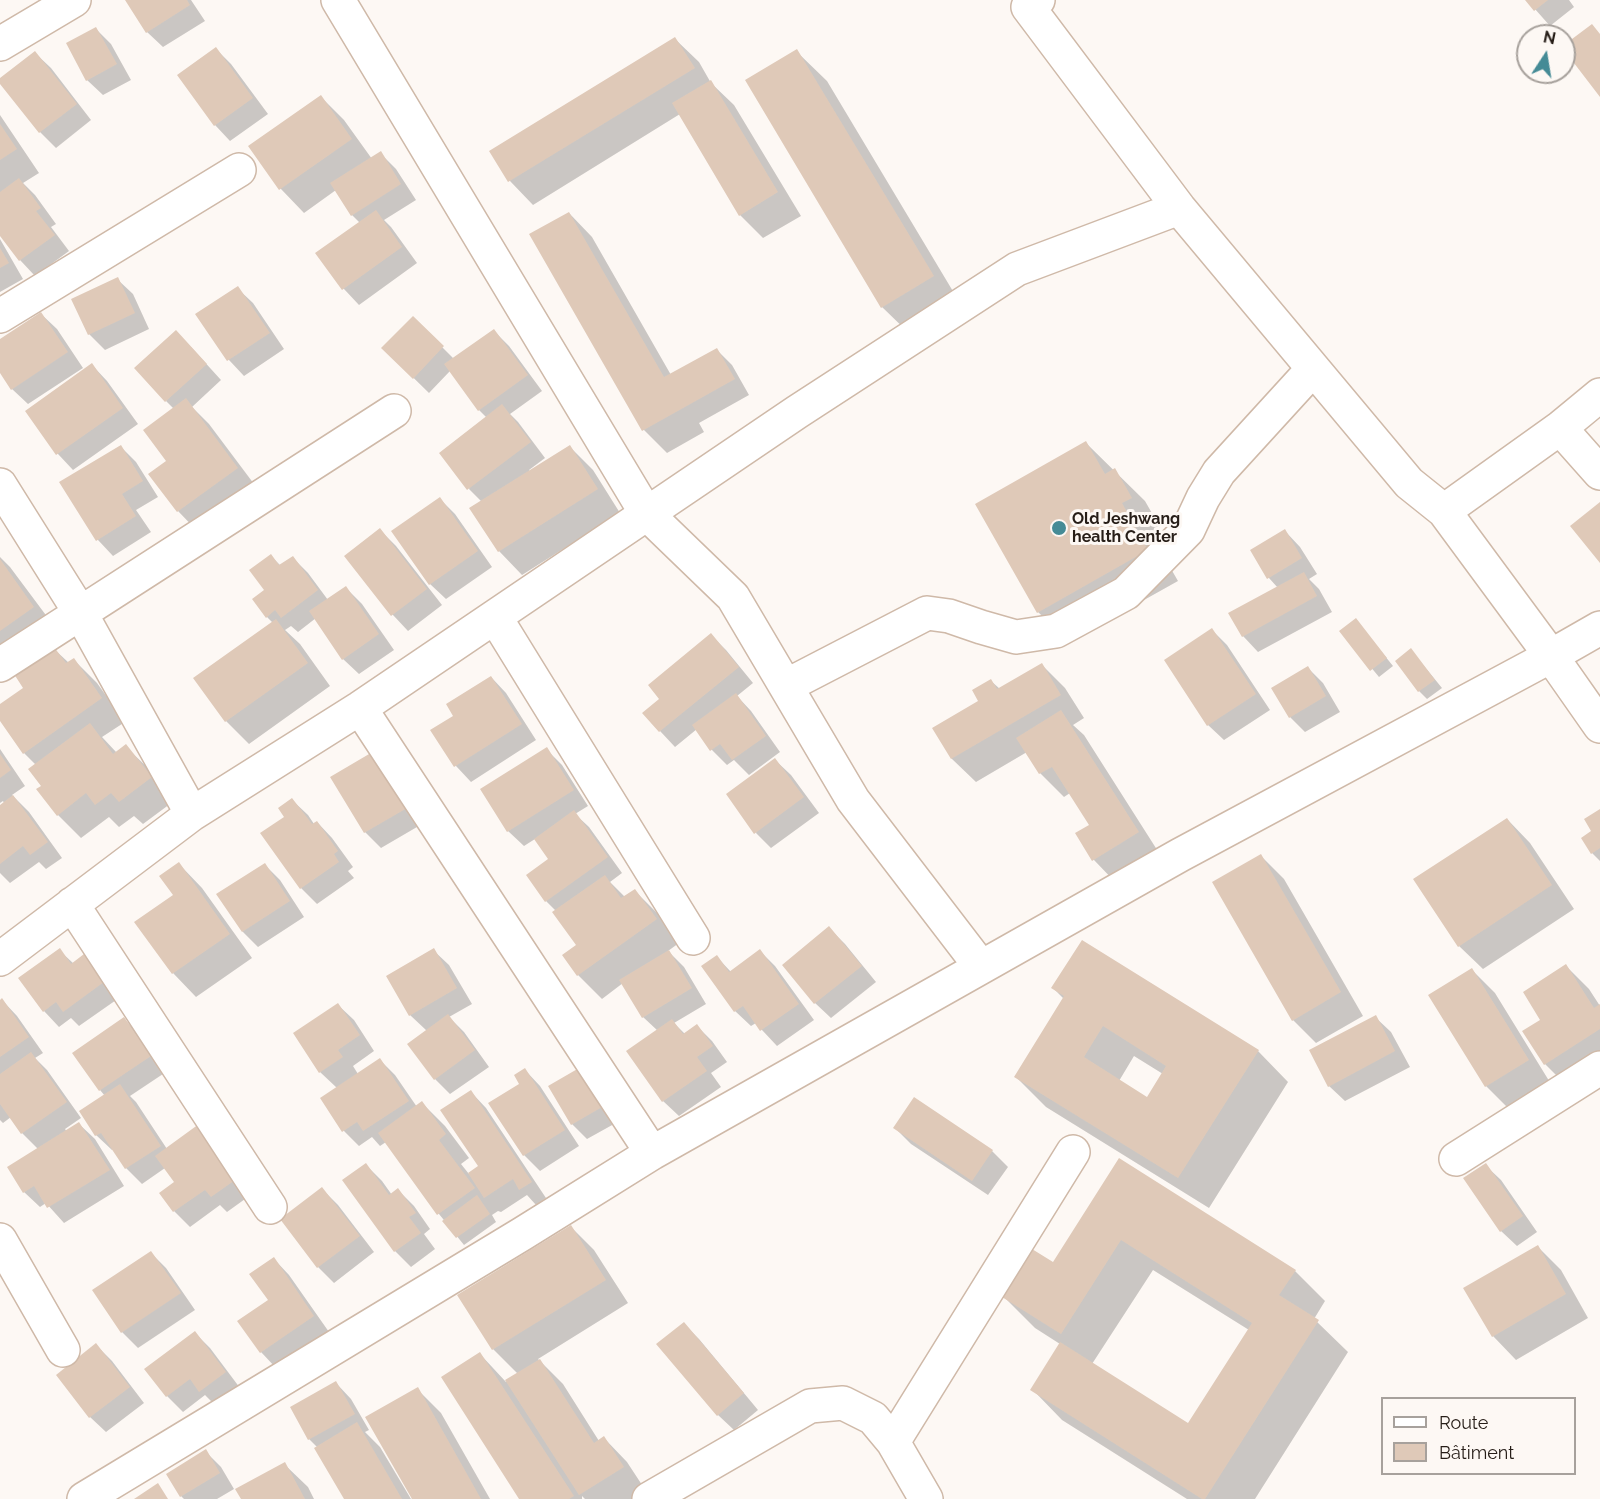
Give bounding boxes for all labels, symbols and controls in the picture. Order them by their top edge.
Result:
north arrow [1516,24,1576,84]
text: N [1541,27,1557,48]
place label: Old Jeshwang health Center [1072,509,1180,547]
marker: Old Jeshwang health Center [1050,519,1068,537]
legend [1381,1397,1576,1475]
text: Route [1439,1412,1488,1433]
text: Bâtiment [1439,1442,1514,1463]

